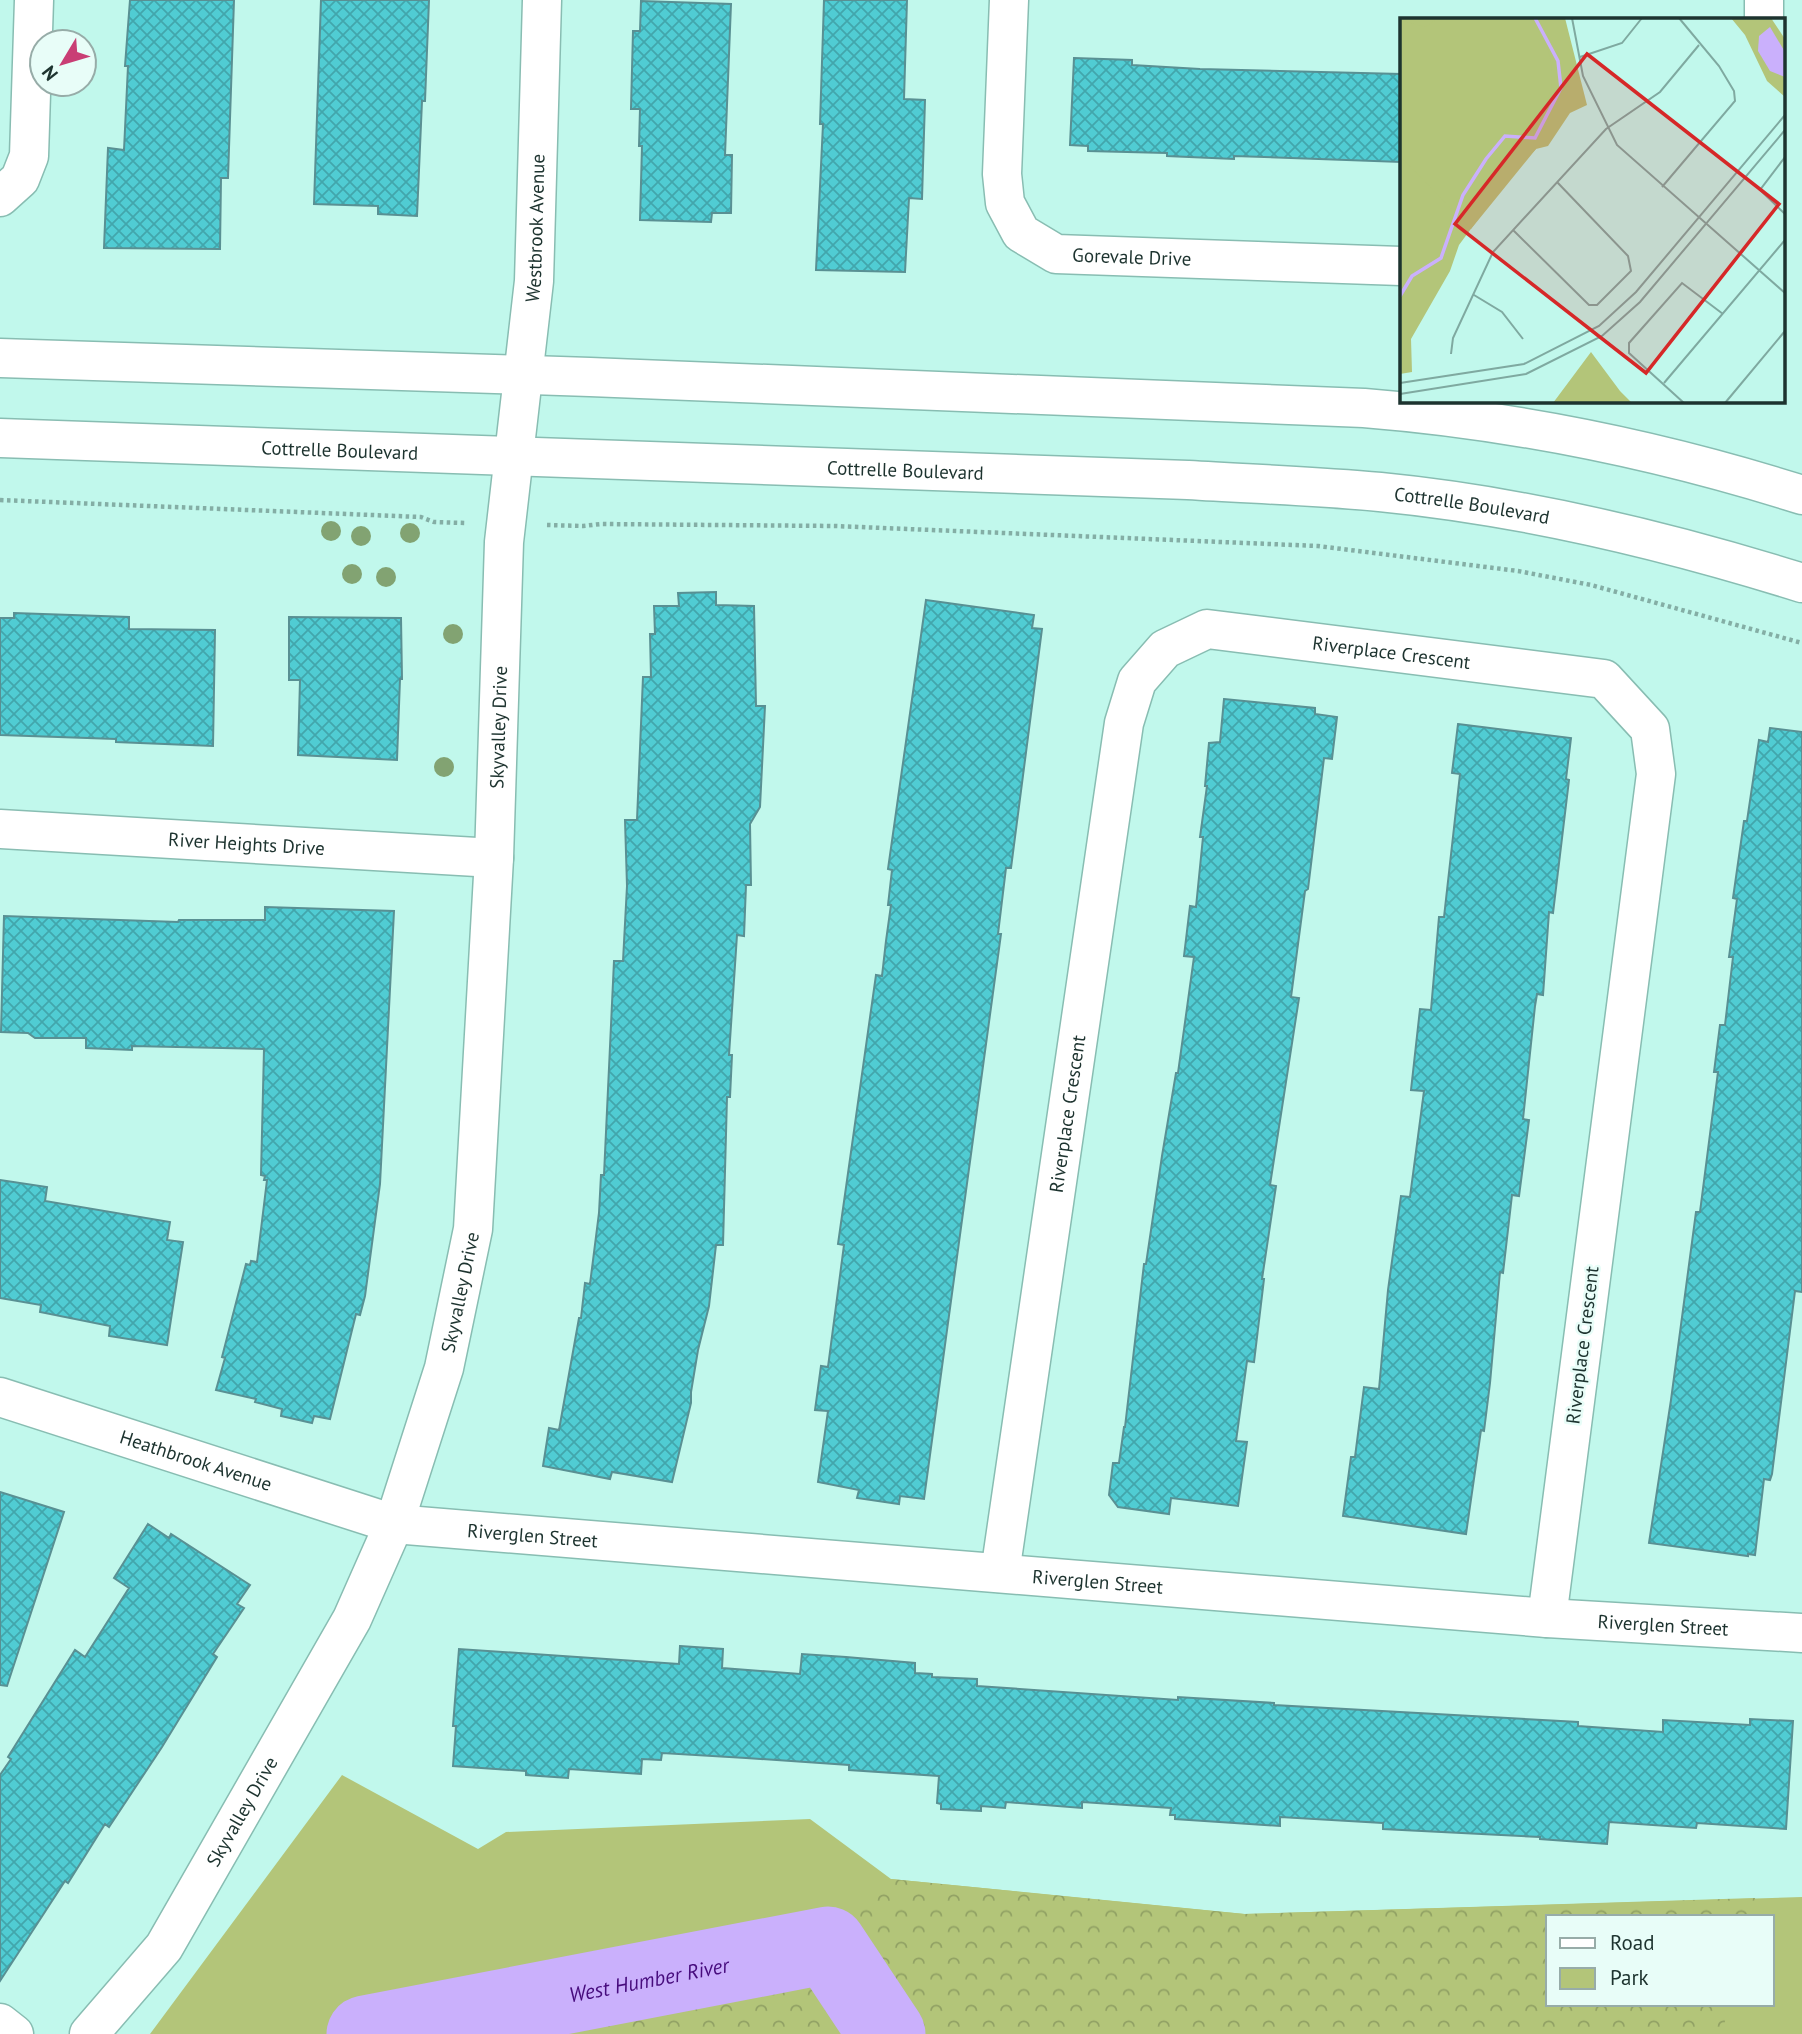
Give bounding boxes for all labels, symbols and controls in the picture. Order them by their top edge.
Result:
inset map [1400,18,1784,402]
north arrow [28,28,98,98]
text: N [36,61,63,86]
street label: Westbrook Avenue [520,154,550,304]
street label: Gorevale Drive [1072,243,1192,271]
street label: Cottrelle Boulevard [261,435,419,465]
street label: Cottrelle Boulevard [827,455,984,485]
street label: Cottrelle Boulevard [1393,482,1552,529]
street label: Riverplace Crescent [1311,630,1472,674]
street label: Skyvalley Drive [484,665,512,789]
street label: River Heights Drive [168,827,326,860]
street label: Riverplace Crescent [1044,1033,1090,1194]
street label: Skyvalley Drive [436,1230,484,1355]
street label: Riverplace Crescent [1560,1264,1604,1425]
street label: Heathbrook Avenue [117,1425,275,1496]
street label: Riverglen Street [466,1518,599,1553]
street label: Riverglen Street [1031,1564,1164,1599]
street label: Riverglen Street [1597,1609,1730,1641]
street label: Skyvalley Drive [201,1752,283,1871]
legend [1546,1915,1774,2006]
text: Road [1610,1929,1654,1956]
water label: West Humber River [567,1950,733,2008]
text: Park [1610,1964,1649,1991]

